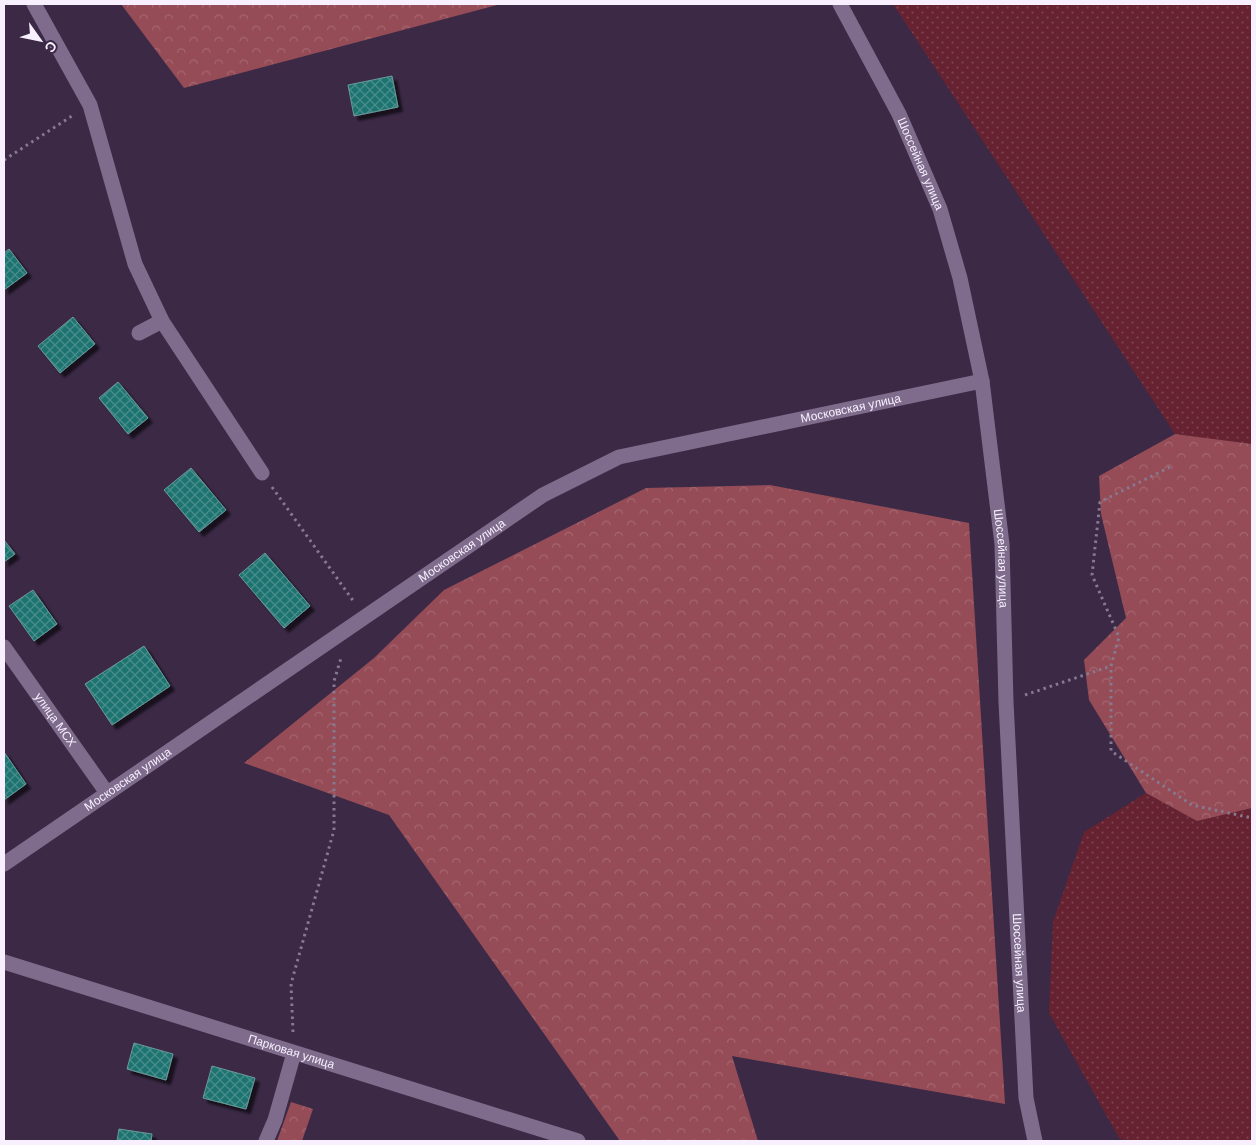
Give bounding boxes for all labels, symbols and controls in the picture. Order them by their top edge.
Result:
north arrow [15,15,65,65]
text: С [41,38,60,56]
street label: Шоссейная улица [894,115,947,212]
street label: Московская улица [799,391,903,426]
street label: Шоссейная улица [991,508,1011,608]
street label: Московская улица [416,516,508,585]
street label: улица МСХ [32,690,79,749]
street label: Московская улица [82,744,174,814]
street label: Шоссейная улица [1010,913,1029,1013]
street label: Парковая улица [246,1032,337,1072]

